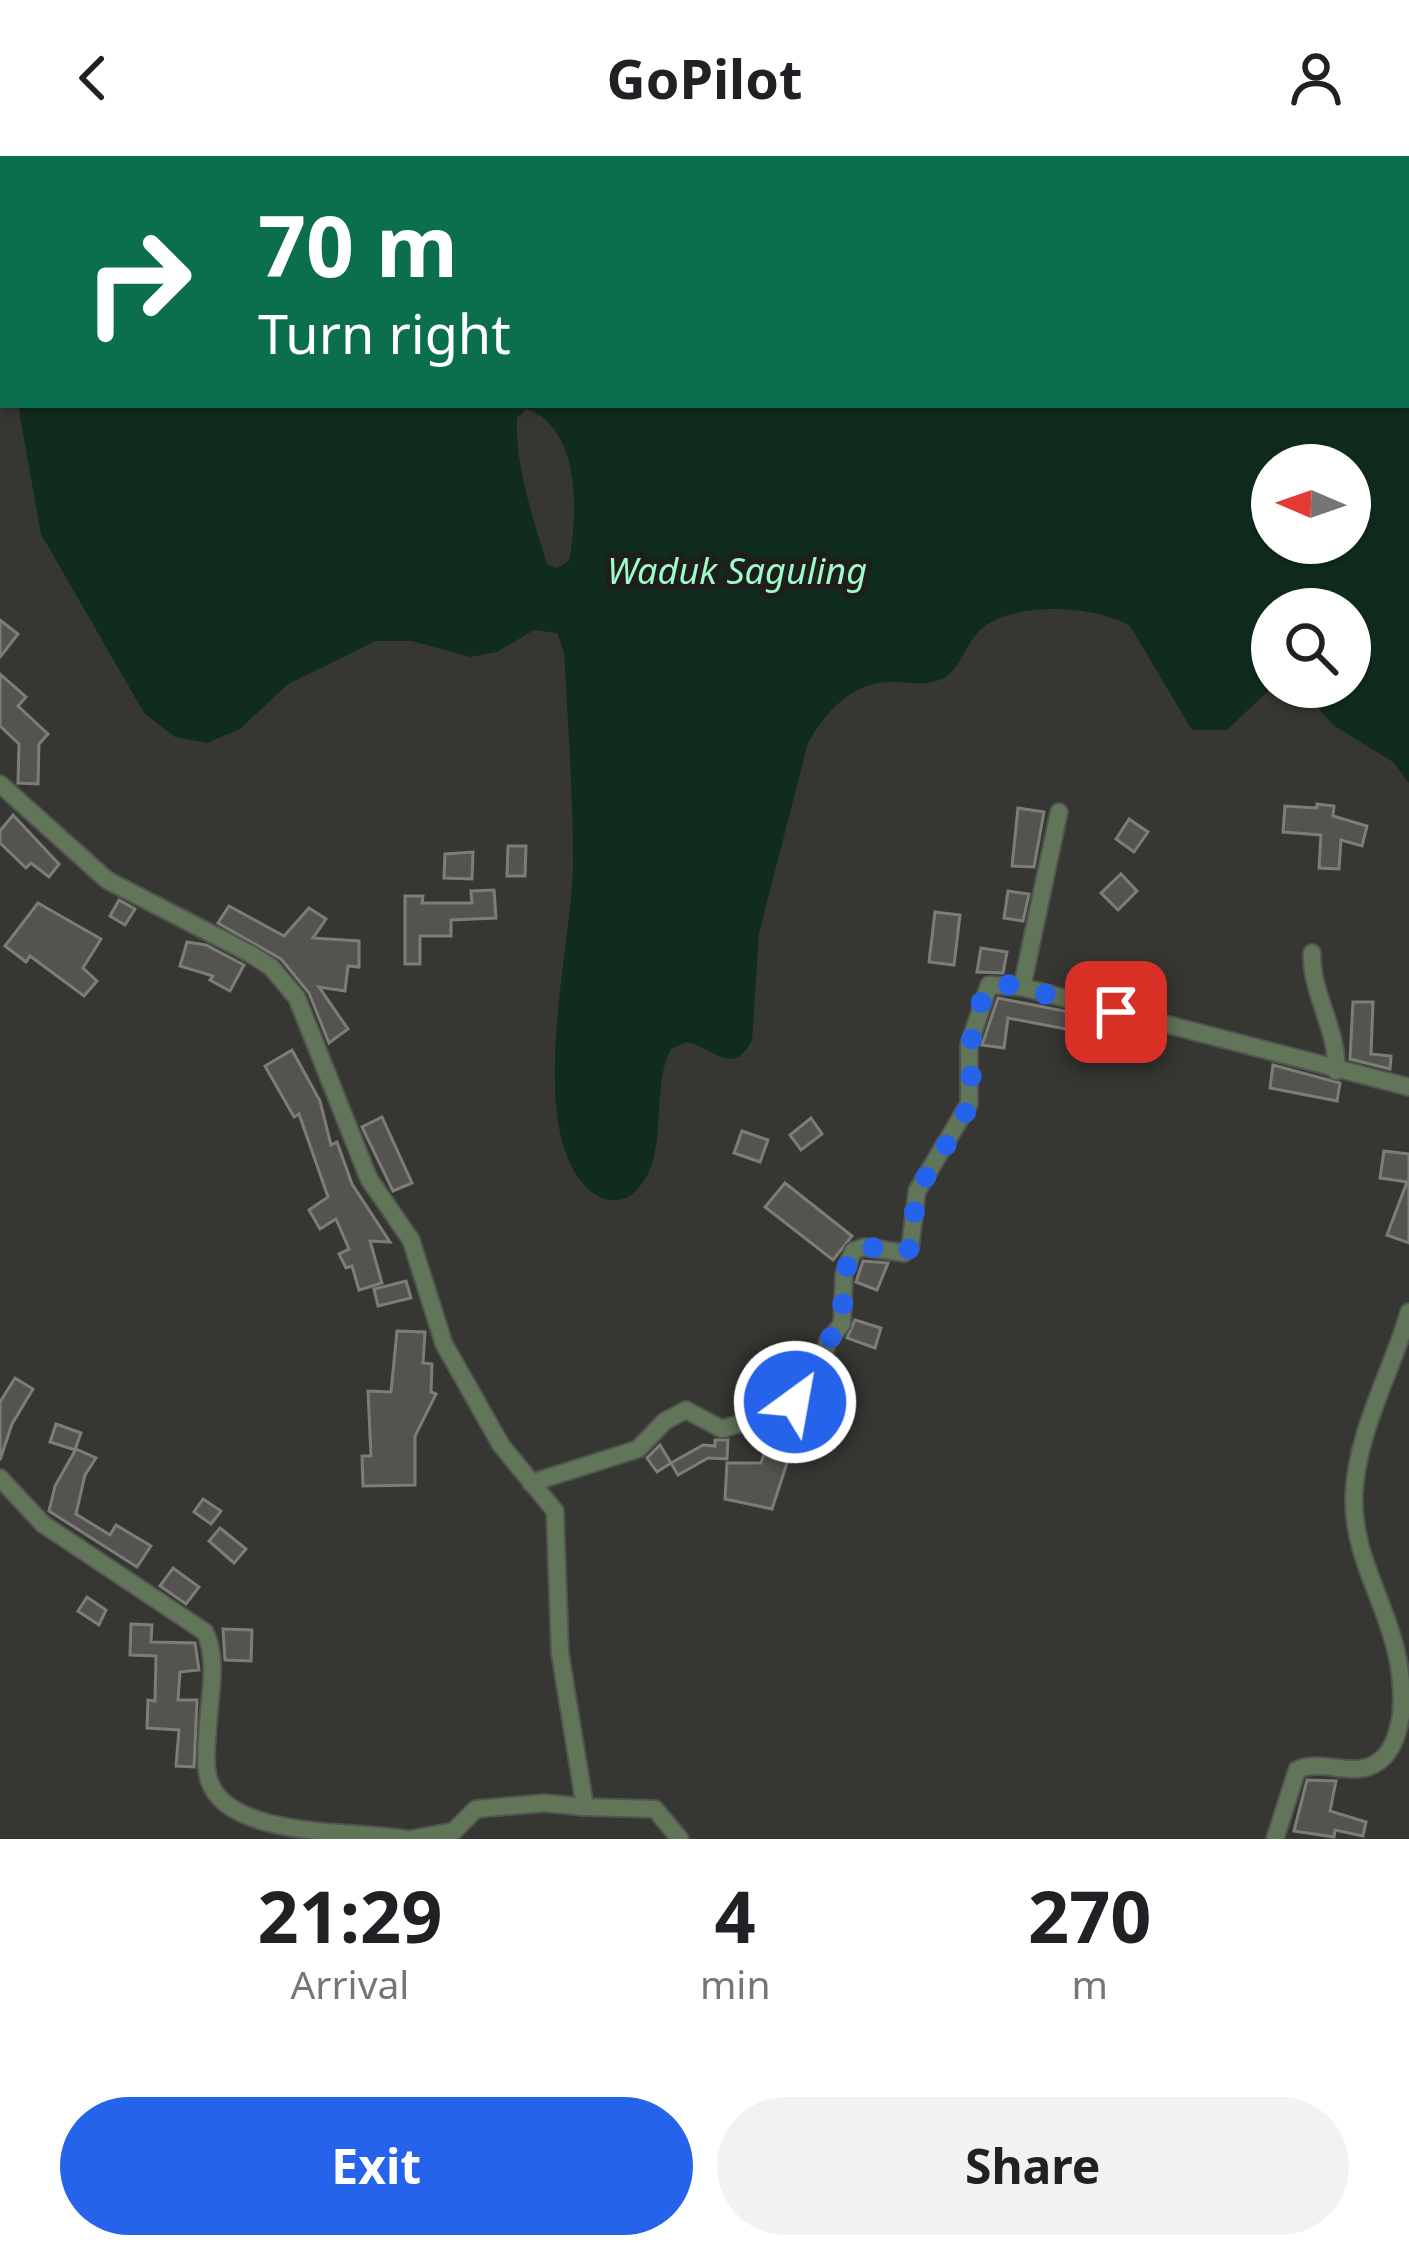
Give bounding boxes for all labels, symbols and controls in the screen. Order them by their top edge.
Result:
text: GoPilot [607,41,802,115]
icon: back [60,45,126,111]
icon: person [1283,45,1349,111]
text: 70 m [258,187,458,302]
icon: right [60,204,216,360]
text: Turn right [258,296,511,370]
north arrow [1251,444,1371,564]
map controls [1251,444,1371,708]
water label: Waduk Saguling [607,546,867,595]
button: search [1251,588,1371,708]
pin [1065,961,1167,1063]
icon: arrive [1083,979,1149,1045]
position arrow [732,1339,858,1465]
text: 21:29 [257,1866,442,1964]
text: 4 [715,1866,756,1964]
text: 270 [1028,1866,1152,1964]
text: Arrival [290,1957,409,2010]
text: min [700,1957,771,2010]
text: m [1072,1957,1108,2010]
button: Exit [60,2097,693,2235]
button: Share [717,2097,1349,2235]

